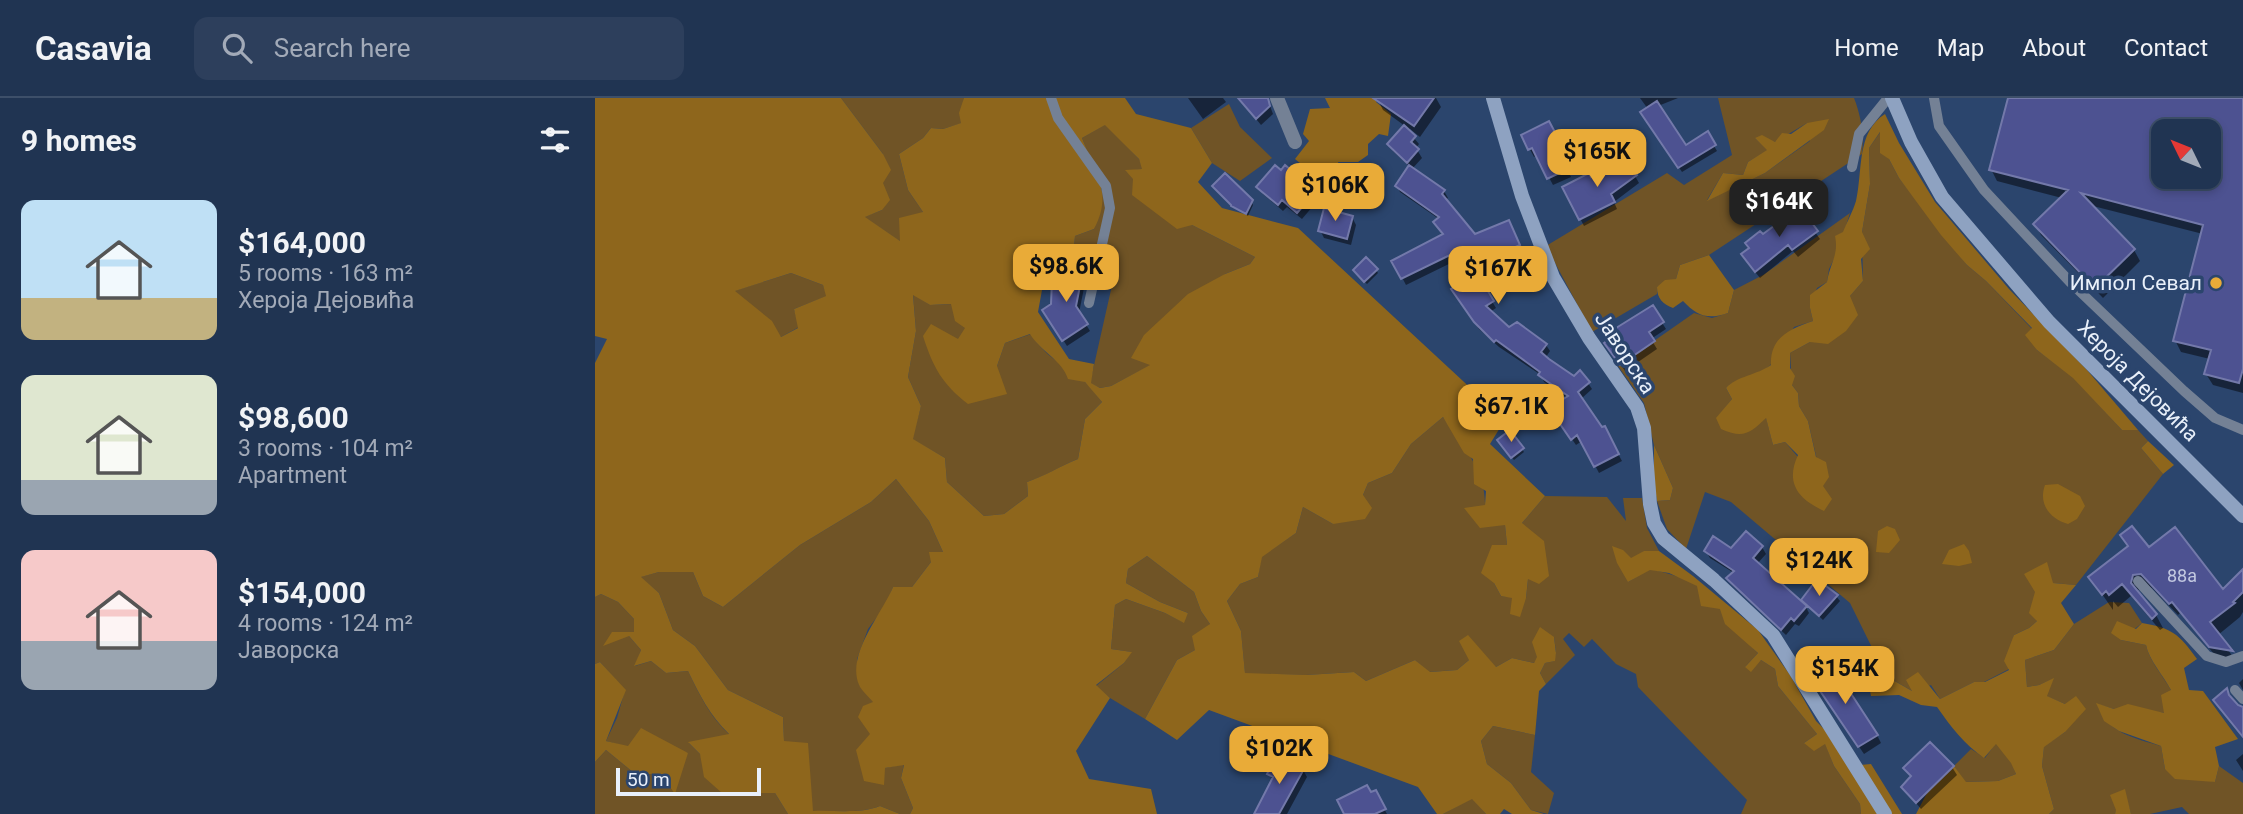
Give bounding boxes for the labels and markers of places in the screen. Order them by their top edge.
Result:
pin: $165K [1548,130,1646,189]
pin: $106K [1286,164,1384,223]
pin: $164K [1730,180,1828,239]
pin: $98.6K [1009,244,1123,304]
pin: $167K [1449,246,1547,306]
place label: Импол Севал [2070,271,2202,295]
marker: Импол Севал [2208,275,2224,291]
pin: $67.1K [1454,384,1568,444]
pin: $124K [1770,538,1868,598]
pin: $154K [1796,646,1894,706]
pin: $102K [1230,726,1328,786]

